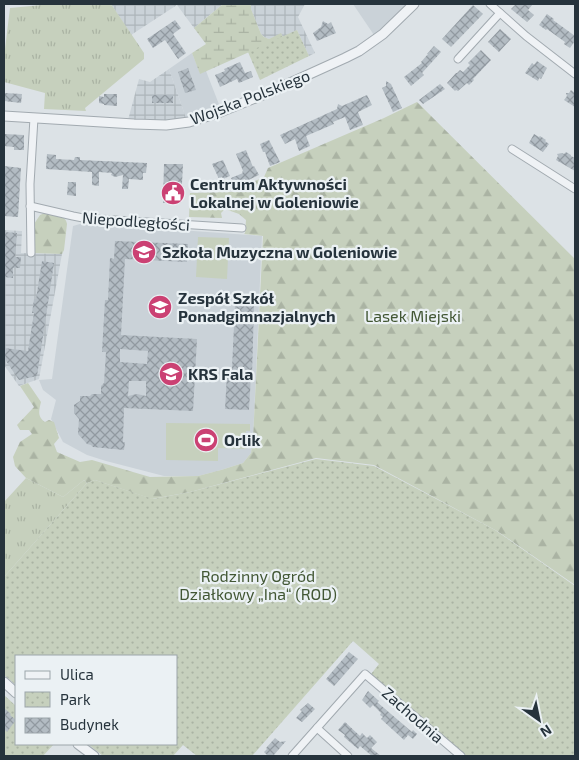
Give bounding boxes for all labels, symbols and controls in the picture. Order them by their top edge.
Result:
street label: Wojska Polskiego [187,65,313,129]
place label: Centrum Aktywności Lokalnej w Goleniowie [190,174,359,211]
public building icon: Centrum Aktywności Lokalnej w Goleniowie [160,180,186,206]
street label: Niepodległości [82,207,191,234]
school or university icon: Szkoła Muzyczna w Goleniowie [131,239,157,265]
place label: Szkoła Muzyczna w Goleniowie [162,242,397,262]
place label: Zespół Szkół Ponadgimnazjalnych [178,288,336,326]
school or university icon: Zespół Szkół Ponadgimnazjalnych [147,294,173,320]
park label: Lasek Miejski [365,306,461,326]
school or university icon: KRS Fala [158,361,184,387]
place label: KRS Fala [188,364,253,383]
sports icon: Orlik [193,427,219,453]
place label: Orlik [224,430,261,449]
park label: Rodzinny Ogród Działkowy „Ina“ (ROD) [179,566,337,603]
legend [15,655,178,745]
text: Ulica [60,665,94,683]
street label: Zachodnia [379,683,448,746]
text: Park [60,690,91,708]
north arrow [514,695,564,745]
text: Budynek [60,715,119,733]
text: N [537,721,555,741]

